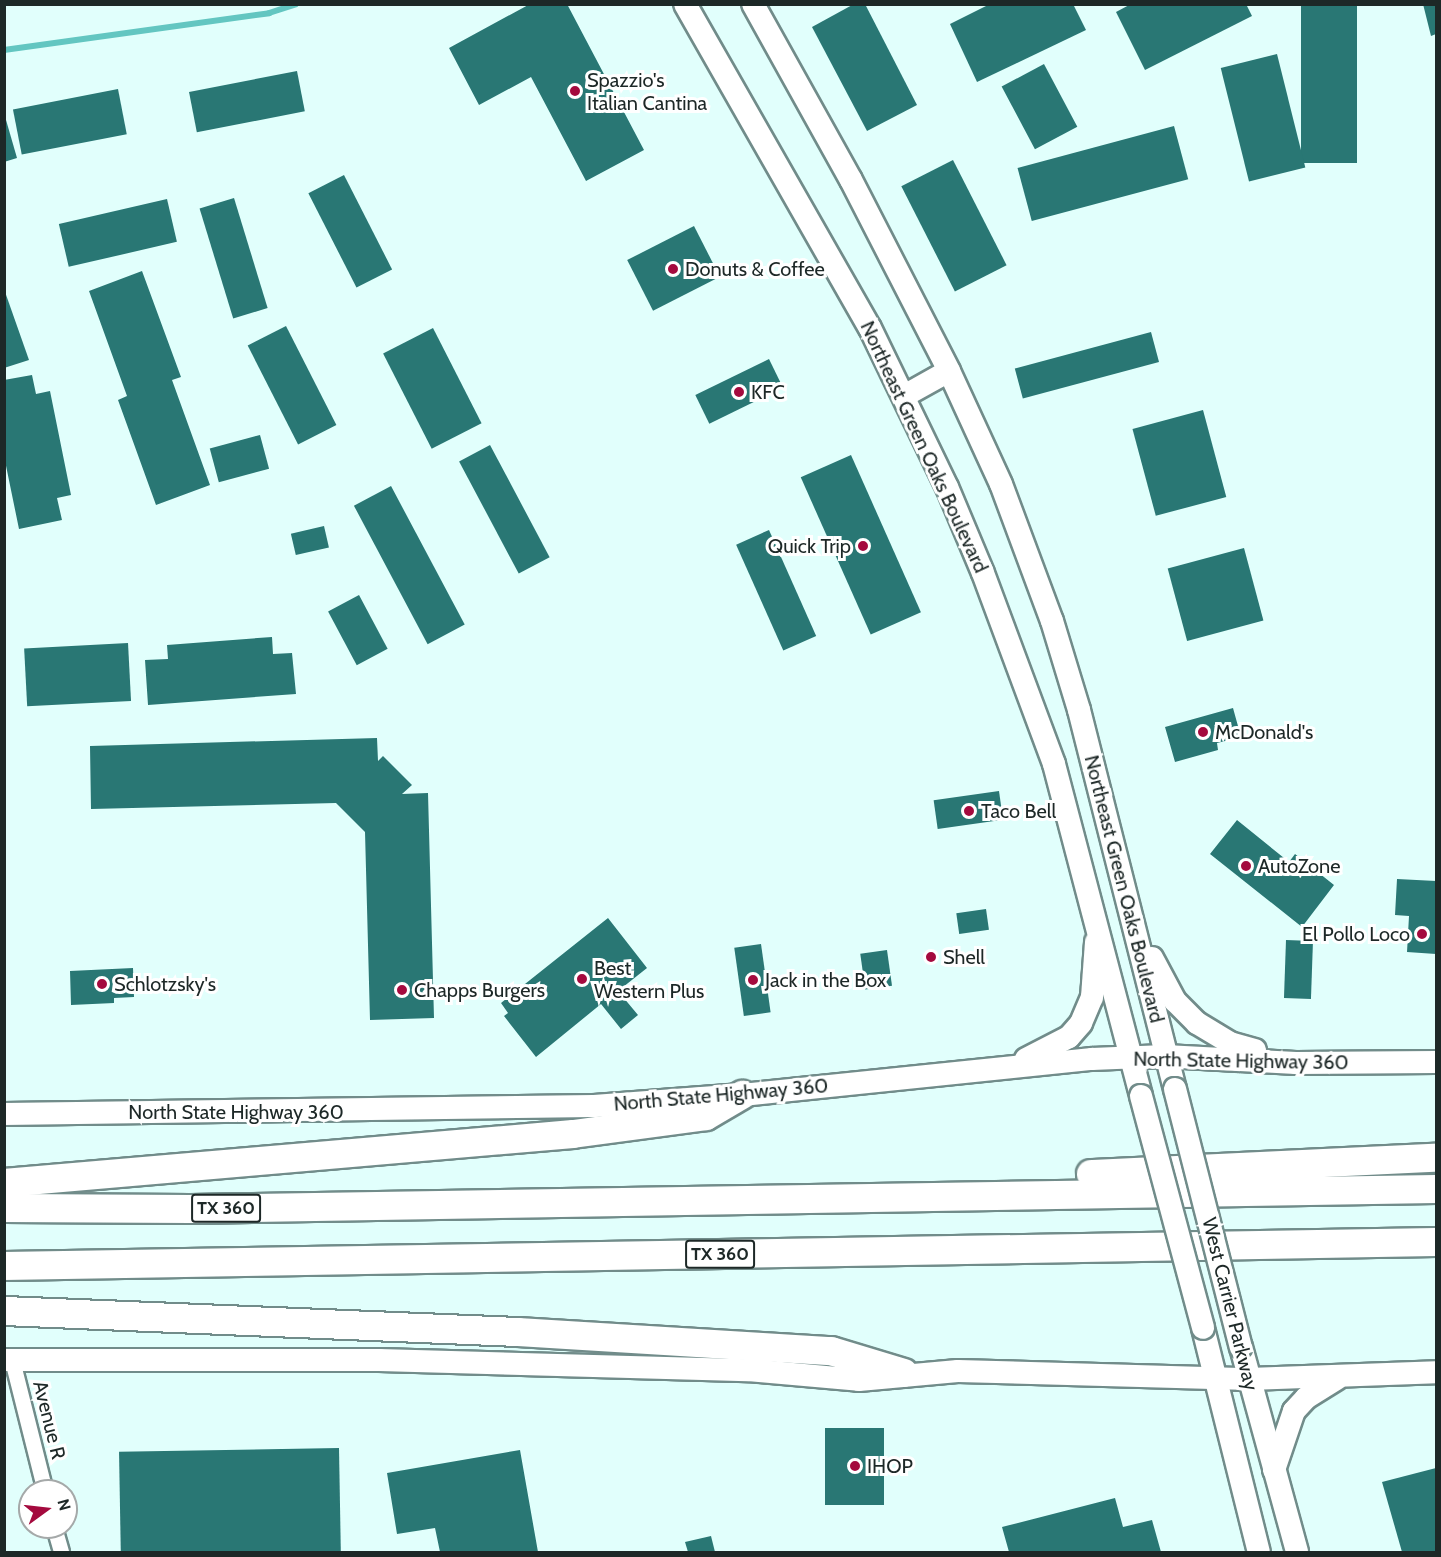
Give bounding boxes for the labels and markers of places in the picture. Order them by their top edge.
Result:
place label: Spazzio's Italian Cantina [587,68,707,115]
marker: Spazzio's Italian Cantina [568,84,582,98]
place label: Donuts & Coffee [685,257,825,281]
marker: Donuts & Coffee [666,262,680,276]
place label: KFC [751,380,785,404]
marker: KFC [732,385,746,399]
place label: Quick Trip [768,534,851,558]
marker: Quick Trip [856,539,870,553]
place label: McDonald's [1215,720,1313,744]
marker: McDonald's [1196,725,1210,739]
place label: Taco Bell [981,799,1056,823]
marker: Taco Bell [962,804,976,818]
place label: AutoZone [1258,854,1340,878]
marker: AutoZone [1239,859,1253,873]
place label: El Pollo Loco [1302,922,1410,946]
marker: El Pollo Loco [1415,927,1429,941]
place label: Shell [943,945,985,969]
marker: Shell [924,950,938,964]
place label: Best Western Plus [594,956,704,1003]
place label: Jack in the Box [765,968,886,992]
place label: Schlotzsky's [114,972,216,996]
marker: Best Western Plus [575,972,589,986]
marker: Jack in the Box [746,973,760,987]
marker: Schlotzsky's [95,977,109,991]
place label: Chapps Burgers [414,978,545,1002]
marker: Chapps Burgers [395,983,409,997]
place label: IHOP [867,1454,913,1478]
marker: IHOP [848,1459,862,1473]

